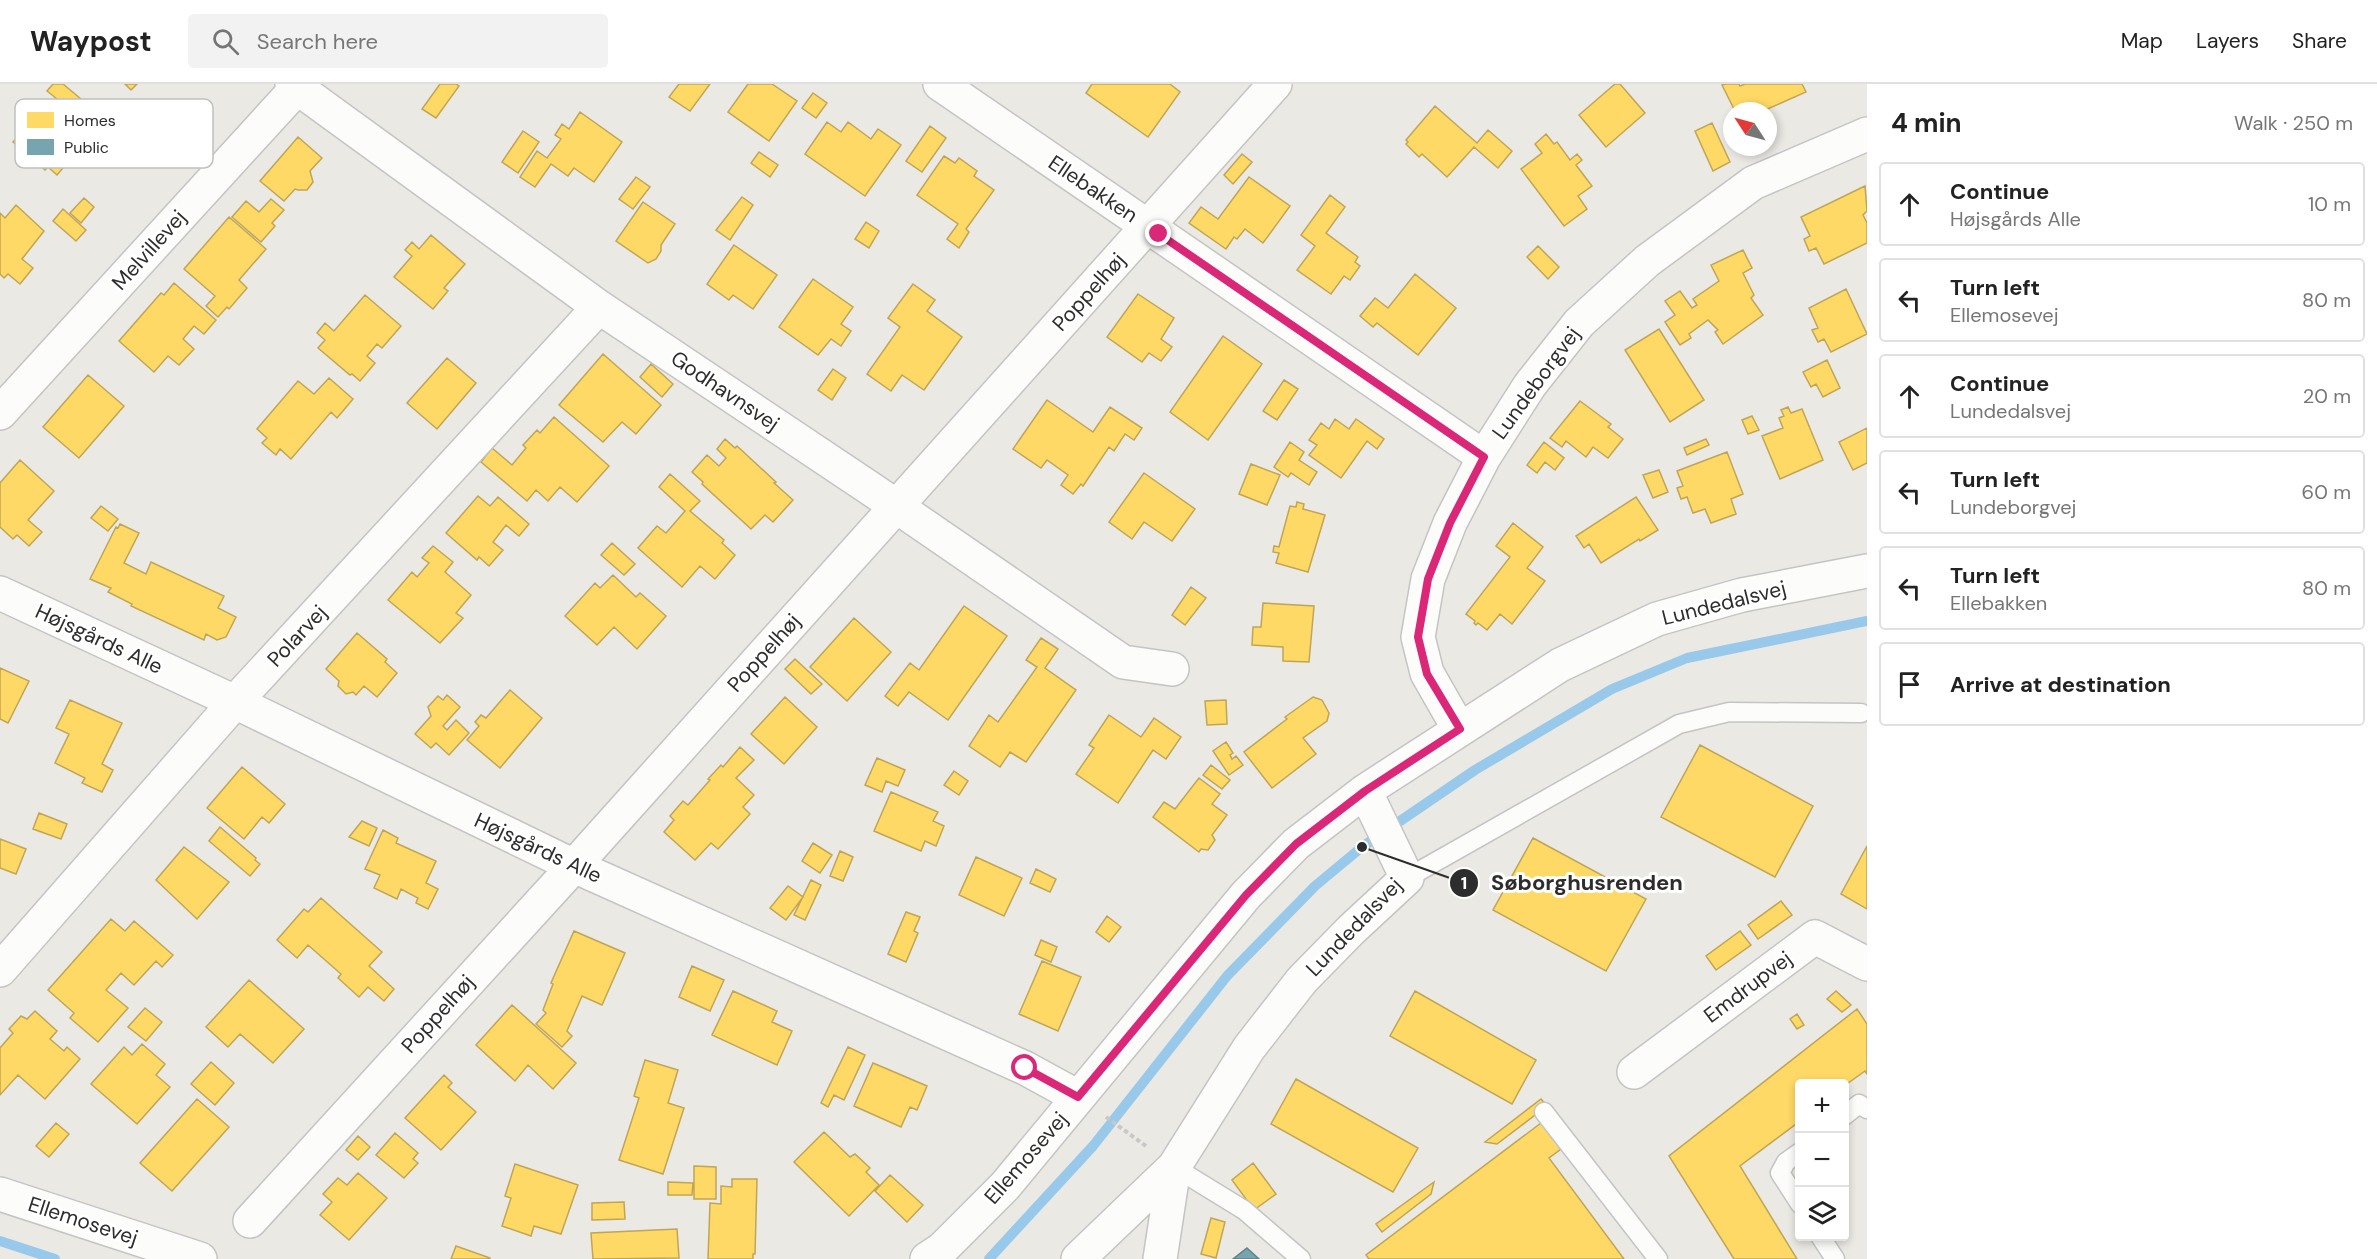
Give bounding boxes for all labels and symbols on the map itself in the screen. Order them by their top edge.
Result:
legend [15,99,213,168]
north arrow [1723,102,1777,156]
text: Homes [64,110,116,131]
text: Public [64,137,109,158]
street label: Ellebakken [1043,149,1143,229]
street label: Melvillevej [106,204,192,296]
route end [1145,220,1171,246]
street label: Poppelhøj [1046,247,1132,337]
street label: Lundeborgvej [1486,321,1586,445]
street label: Godhavnsvej [665,344,785,438]
street label: Lundedalsvej [1659,574,1789,632]
street label: Højsgårds Alle [31,597,167,681]
street label: Polarvej [261,599,333,673]
street label: Poppelhøj [721,608,807,698]
street label: Højsgårds Alle [470,806,606,890]
callout: Søborghusrenden [1449,863,1695,903]
text: Søborghusrenden [1491,868,1683,897]
text: 1 [1461,871,1467,895]
street label: Lundedalsvej [1300,872,1408,982]
street label: Emdrupvej [1698,945,1798,1029]
street label: Poppelhøj [395,969,481,1059]
route start [1011,1054,1037,1080]
street label: Ellemosevej [978,1106,1074,1210]
street label: Ellemosevej [24,1190,142,1252]

